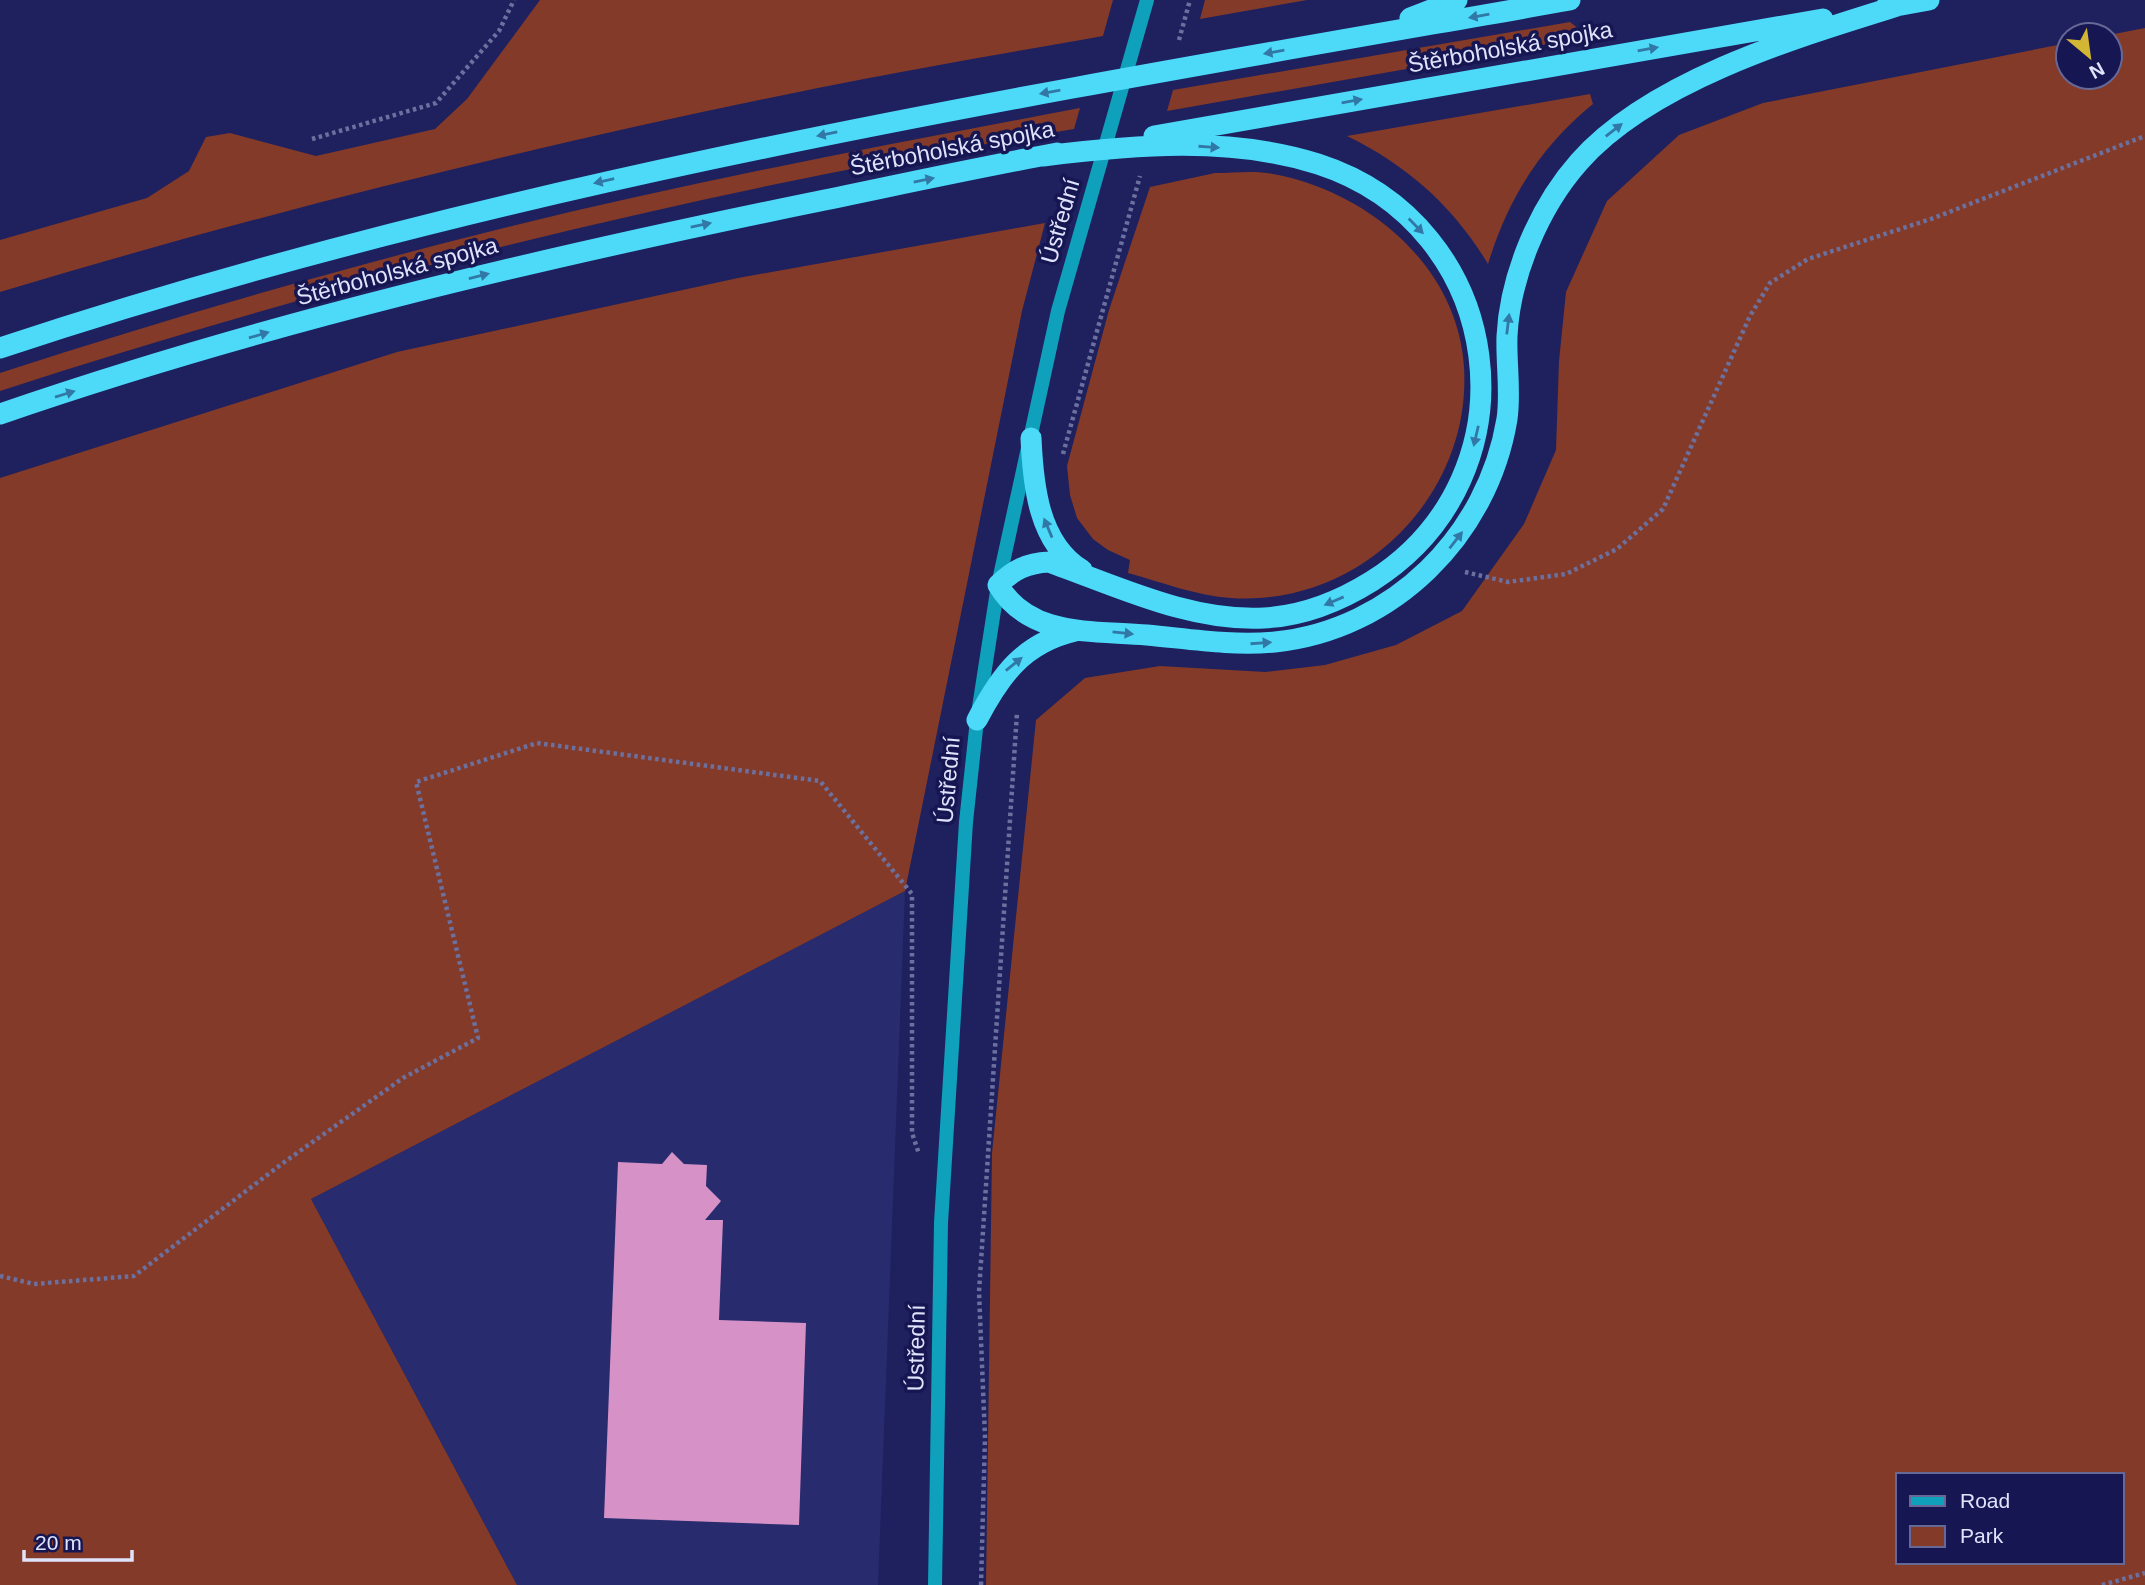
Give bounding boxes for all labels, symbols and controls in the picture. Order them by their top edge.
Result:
one-way arrow [1468,11,1490,22]
street label: Štěrboholská spojka [1406,15,1614,78]
north arrow [2054,21,2124,91]
one-way arrow [1638,43,1660,54]
one-way arrow [1263,47,1285,58]
text: N [2086,58,2108,83]
one-way arrow [1039,87,1061,98]
one-way arrow [1341,96,1363,107]
street label: Štěrboholská spojka [848,114,1056,181]
one-way arrow [1605,122,1623,137]
one-way arrow [816,129,838,140]
one-way arrow [1198,142,1220,153]
one-way arrow [913,174,935,185]
street label: Ústřední [1036,175,1085,266]
one-way arrow [593,176,615,187]
one-way arrow [1408,217,1424,234]
one-way arrow [690,220,712,231]
street label: Štěrboholská spojka [293,231,501,310]
one-way arrow [468,270,490,281]
one-way arrow [1503,313,1514,335]
one-way arrow [249,329,270,339]
one-way arrow [55,388,76,398]
one-way arrow [1471,425,1482,447]
one-way arrow [1042,517,1053,538]
one-way arrow [1448,531,1463,549]
one-way arrow [1323,595,1344,606]
one-way arrow [1112,628,1134,639]
one-way arrow [1250,637,1272,648]
one-way arrow [1004,656,1022,671]
street label: Ústřední [931,735,965,824]
street label: Ústřední [902,1304,930,1392]
legend [1896,1473,2124,1564]
text: Road [1960,1489,2010,1512]
scale bar [24,1518,133,1562]
text: Park [1960,1524,2004,1547]
text: 20 m [35,1531,82,1554]

